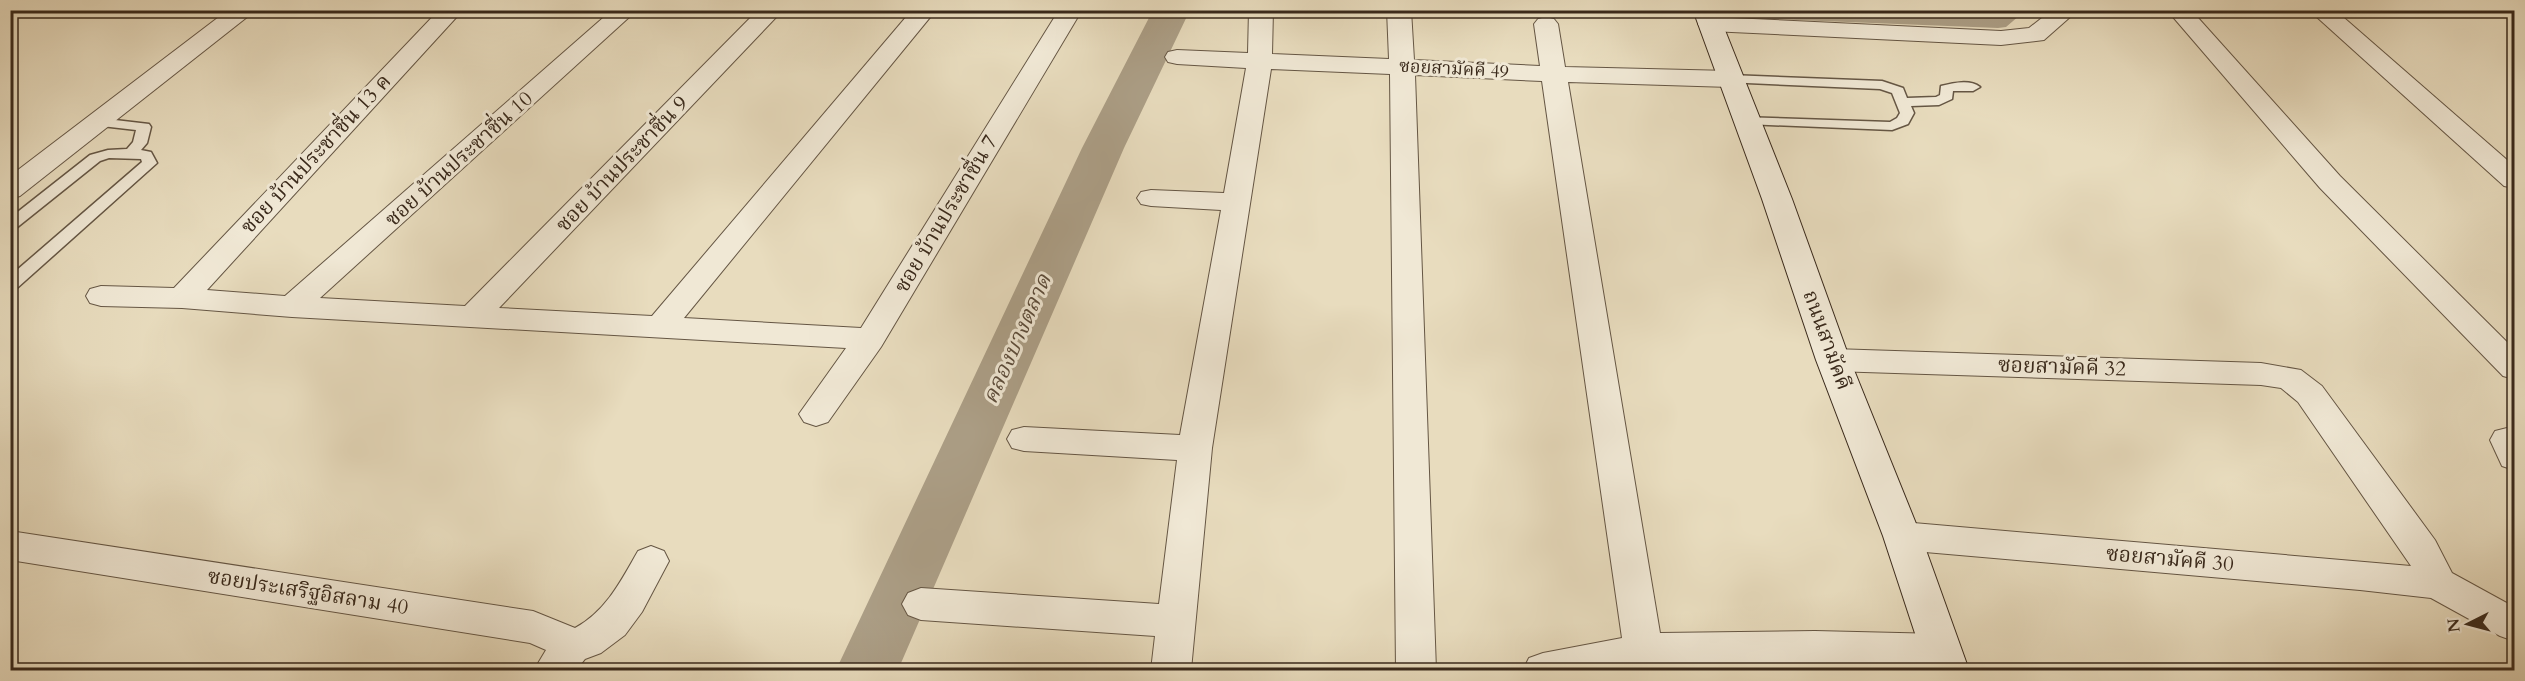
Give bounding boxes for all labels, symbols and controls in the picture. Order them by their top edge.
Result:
street label: ซอยสามัคคี 49 [1398,54,1510,84]
street label: ซอย บ้านประชาชื่น 13 ค [233,66,398,240]
street label: ซอย บ้านประชาชื่น 10 [377,83,539,233]
street label: ซอย บ้านประชาชื่น 9 [548,88,695,239]
street label: ซอย บ้านประชาชื่น 7 [886,128,1005,298]
water label: คลองบางตลาด [975,269,1059,408]
street label: ถนนสามัคคี [1796,286,1858,394]
street label: ซอยสามัคคี 32 [1997,350,2127,384]
street label: ซอยสามัคคี 30 [2105,539,2235,579]
street label: ซอยประเสริฐอิสลาม 40 [206,562,410,622]
north arrow [2438,594,2498,654]
text: N [2442,617,2466,634]

